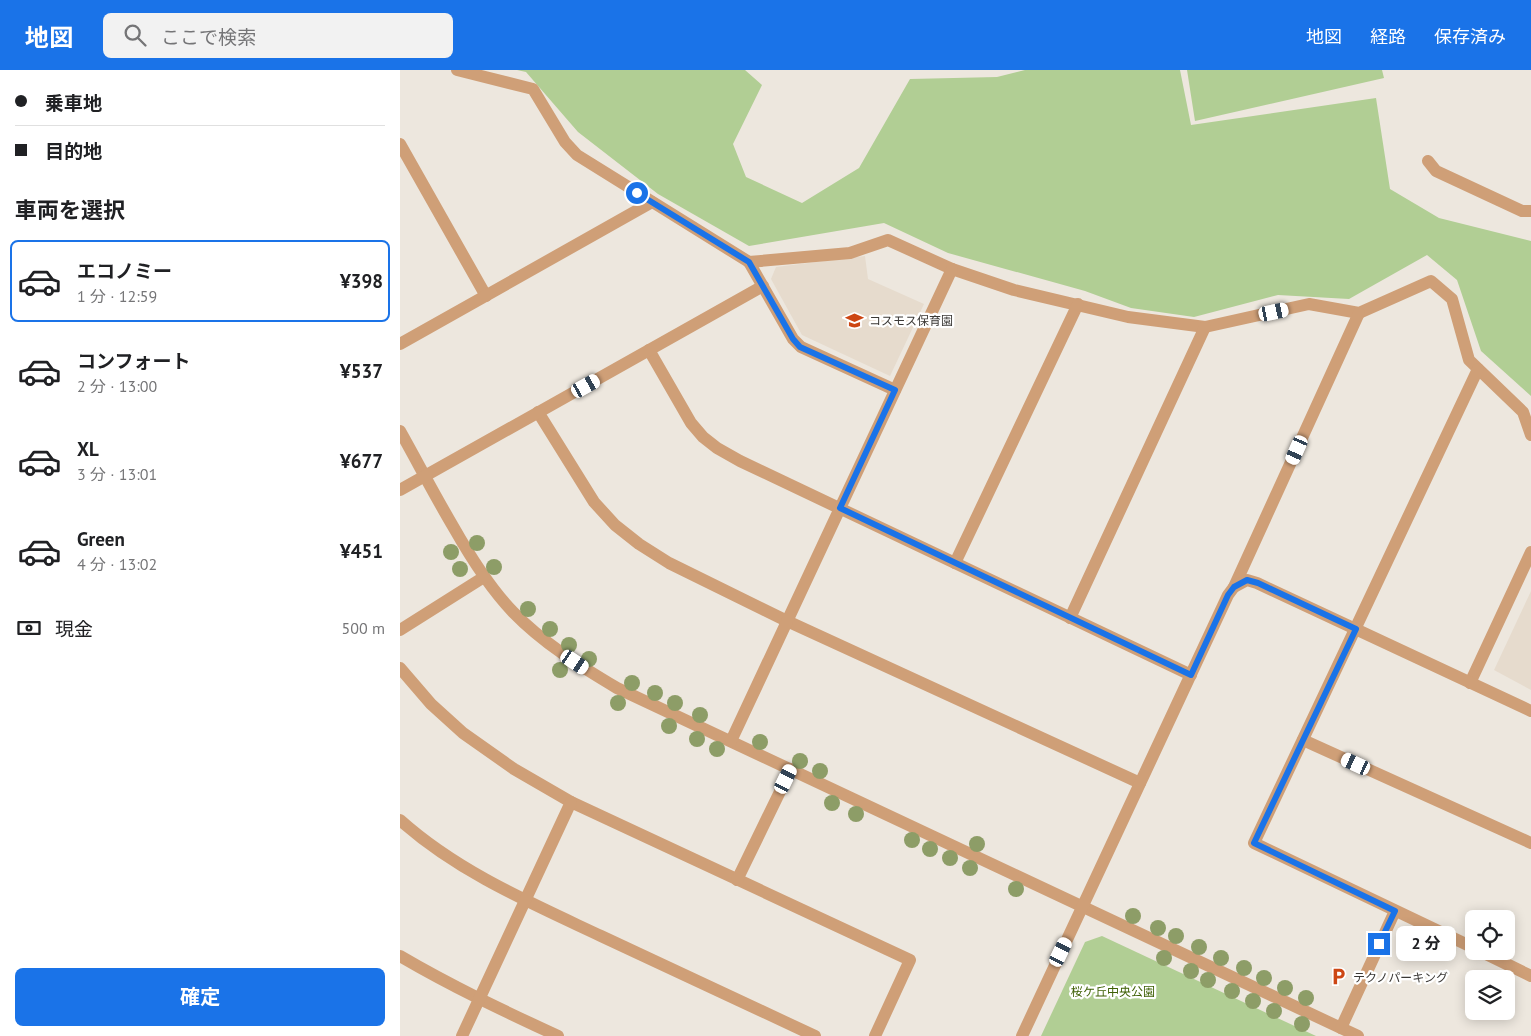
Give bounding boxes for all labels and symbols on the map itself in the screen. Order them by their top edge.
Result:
route start [626,182,648,204]
car [1257,302,1290,322]
school or university icon: コスモス保育園 [845,310,865,330]
place label: コスモス保育園 [869,313,953,328]
car [569,372,602,400]
car [1284,433,1309,467]
car [558,647,591,677]
car [1339,751,1372,777]
car [772,762,799,796]
callout: 2 分 [1396,926,1456,962]
route end [1368,933,1390,955]
car [1047,935,1074,969]
parking icon: テクノパーキング [1329,967,1349,987]
place label: テクノパーキング [1353,970,1448,985]
park label: 桜ケ丘中央公園 [1071,984,1155,999]

